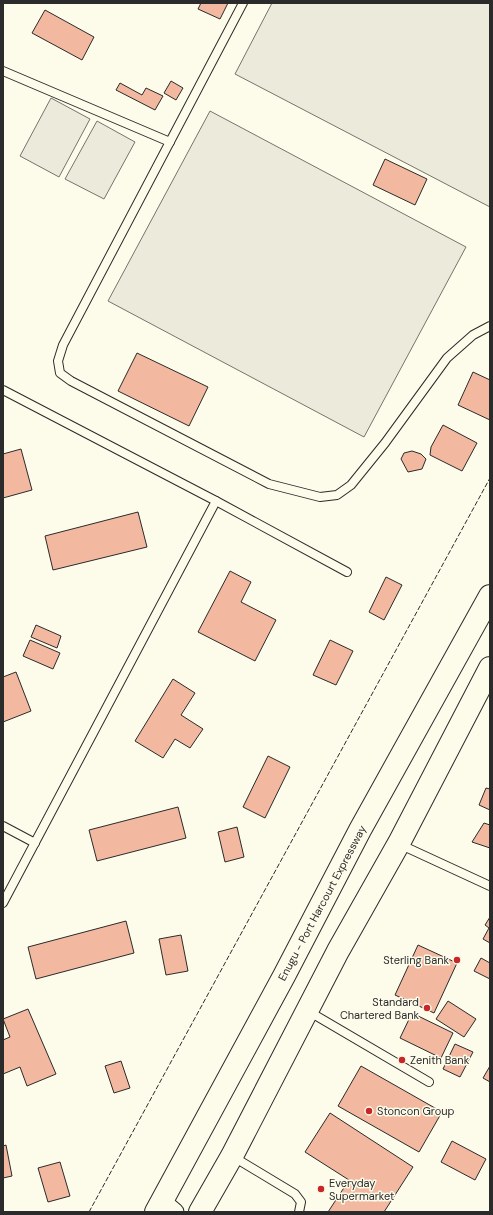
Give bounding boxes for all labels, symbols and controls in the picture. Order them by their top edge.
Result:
street label: Enugu - Port Harcourt Expressway [275,823,369,983]
place label: Sterling Bank [383,953,449,967]
marker: Sterling Bank [452,955,462,965]
place label: Standard Chartered Bank [340,995,419,1022]
marker: Standard Chartered Bank [422,1003,432,1013]
place label: Zenith Bank [410,1053,470,1067]
marker: Zenith Bank [397,1055,407,1065]
place label: Stoncon Group [377,1104,454,1118]
marker: Stoncon Group [364,1106,374,1116]
place label: Everyday Supermarket [329,1176,394,1203]
marker: Everyday Supermarket [316,1184,326,1194]

